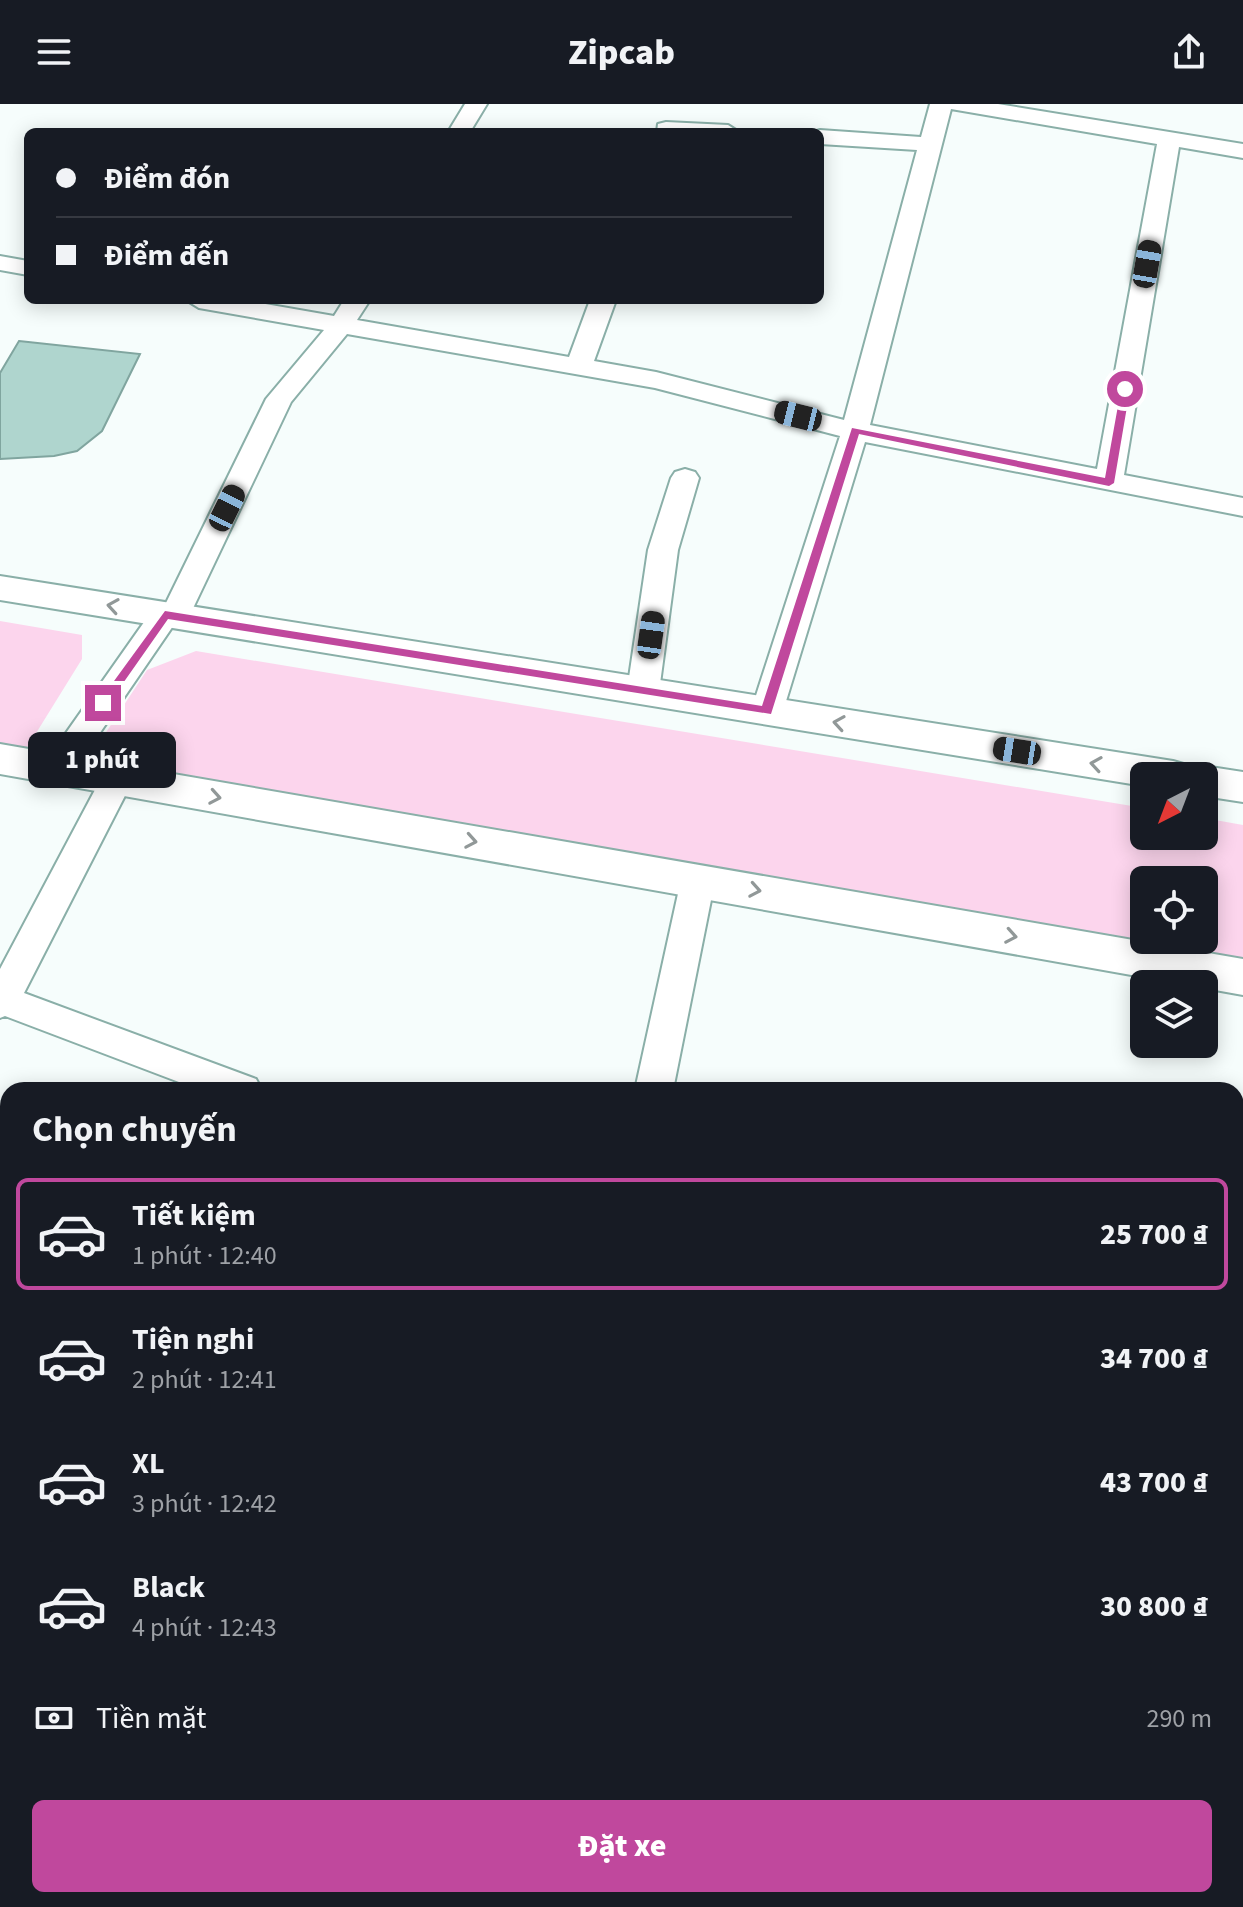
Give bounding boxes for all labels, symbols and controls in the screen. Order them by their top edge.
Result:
text: Zipcab [568,27,675,78]
icon: menu [32,30,76,74]
icon: share [1167,30,1211,74]
text: Điểm đón [104,157,230,200]
text: Điểm đến [104,234,229,277]
car [1131,238,1163,290]
route start [1107,371,1143,407]
car [772,399,824,433]
car [206,481,248,535]
one-way arrow [106,599,120,616]
car [636,610,666,660]
route end [85,685,121,721]
one-way arrow [833,715,846,732]
callout: 1 phút [29,731,177,787]
car [991,735,1043,767]
text: 1 phút [65,741,139,778]
one-way arrow [1089,756,1103,773]
north arrow [1130,762,1218,850]
map controls [1130,762,1218,1058]
one-way arrow [208,787,221,804]
one-way arrow [464,831,478,848]
button: locate [1130,866,1218,954]
one-way arrow [748,880,761,897]
one-way arrow [1004,926,1017,943]
button: layers [1130,970,1218,1058]
text: Chọn chuyến [32,1104,237,1155]
text: Tiết kiệm [132,1194,256,1237]
icon: car [36,1198,108,1270]
text: 25 700 ₫ [1100,1213,1208,1256]
text: 1 phút · 12:40 [132,1237,277,1274]
text: Tiện nghi [132,1318,254,1361]
icon: car [36,1322,108,1394]
text: 34 700 ₫ [1100,1337,1208,1380]
text: 2 phút · 12:41 [132,1361,277,1398]
text: XL [132,1442,165,1485]
icon: car [36,1446,108,1518]
text: 43 700 ₫ [1100,1461,1208,1504]
text: 3 phút · 12:42 [132,1485,277,1522]
text: Black [132,1566,205,1609]
icon: car [36,1570,108,1642]
text: 30 800 ₫ [1100,1585,1208,1628]
text: 4 phút · 12:43 [132,1609,277,1646]
icon: cash [32,1696,76,1740]
text: Tiền mặt [96,1697,206,1740]
text: 290 m [1146,1700,1212,1737]
button: Đặt xe [32,1800,1212,1892]

